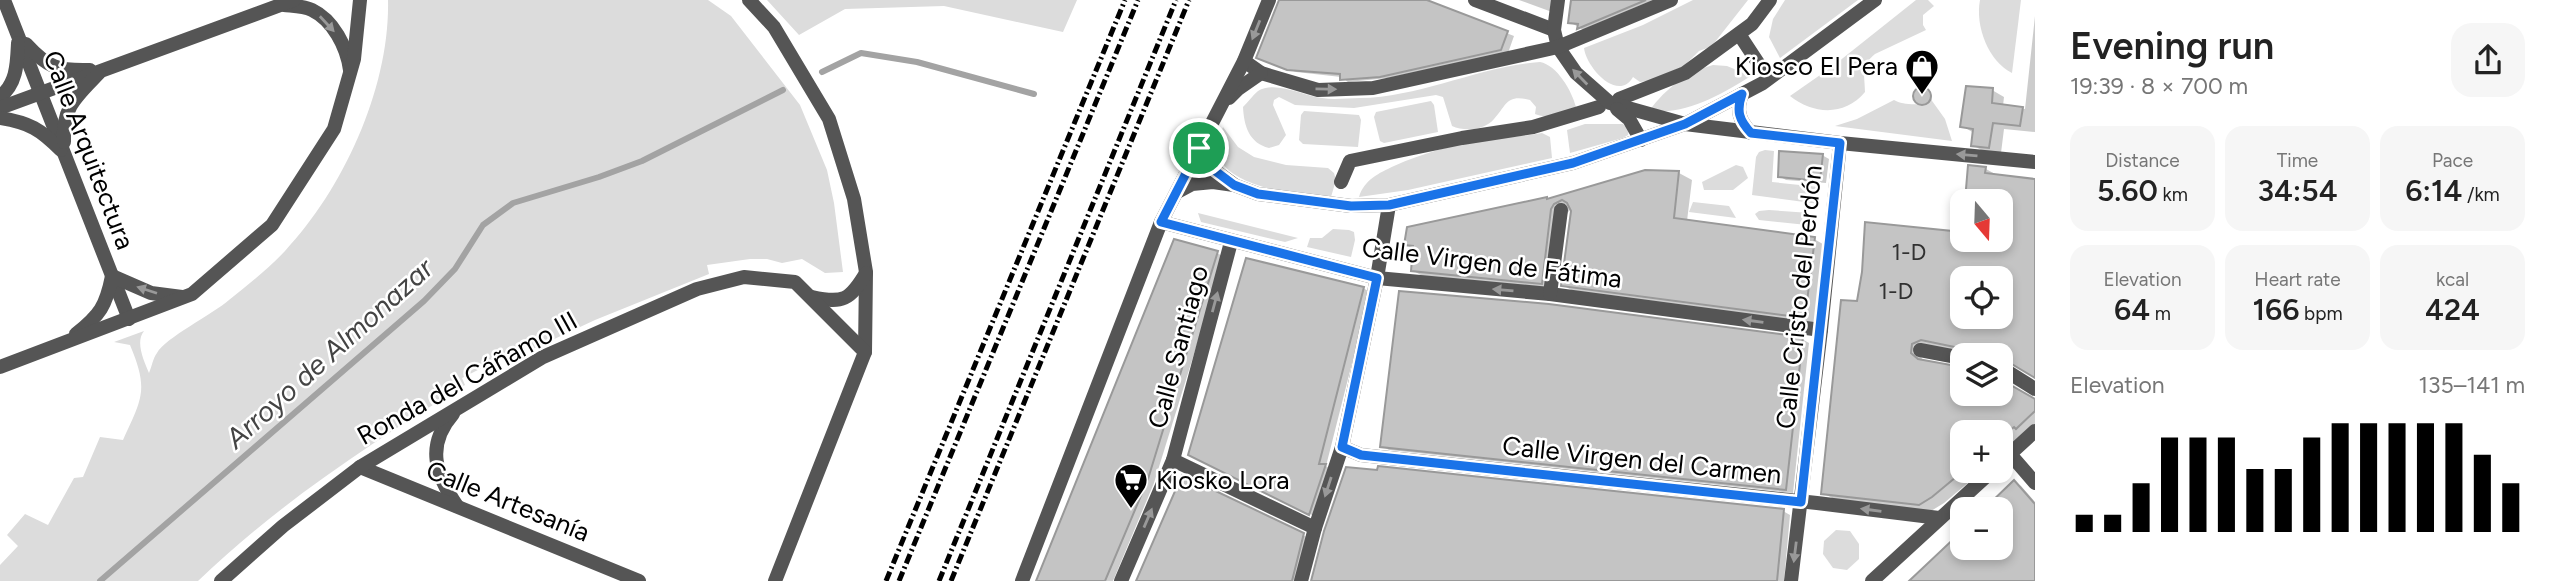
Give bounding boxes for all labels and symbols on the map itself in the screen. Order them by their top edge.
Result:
one-way arrow [319,15,335,32]
one-way arrow [1251,20,1262,41]
street label: Calle Arquitectura [36,46,142,254]
shop icon: Kiosco El Pera [1903,47,1941,96]
place label: Kiosco El Pera [1735,50,1898,82]
one-way arrow [1572,68,1589,85]
one-way arrow [1316,84,1338,95]
pin [1169,118,1229,178]
one-way arrow [1956,150,1978,161]
street label: Calle Cristo del Perdón [1769,163,1829,431]
north arrow [1950,189,2012,252]
street label: Calle Virgen de Fátima [1360,231,1624,295]
house number: 1-D [1892,238,1926,266]
water label: Arroyo de Almonazar [218,250,441,456]
street label: Calle Santiago [1141,262,1215,432]
house number: 1-D [1879,277,1913,305]
one-way arrow [136,284,157,295]
one-way arrow [1492,284,1514,295]
one-way arrow [1211,291,1221,312]
street label: Ronda del Cáñamo III [351,304,583,452]
one-way arrow [1742,316,1764,327]
street label: Calle Virgen del Carmen [1501,429,1783,491]
street label: Calle Artesanía [422,454,594,548]
supermarket icon: Kiosko Lora [1112,461,1150,510]
place label: Kiosko Lora [1156,464,1290,496]
one-way arrow [1322,477,1333,498]
one-way arrow [1860,505,1882,516]
one-way arrow [1142,507,1153,528]
one-way arrow [1789,541,1800,563]

